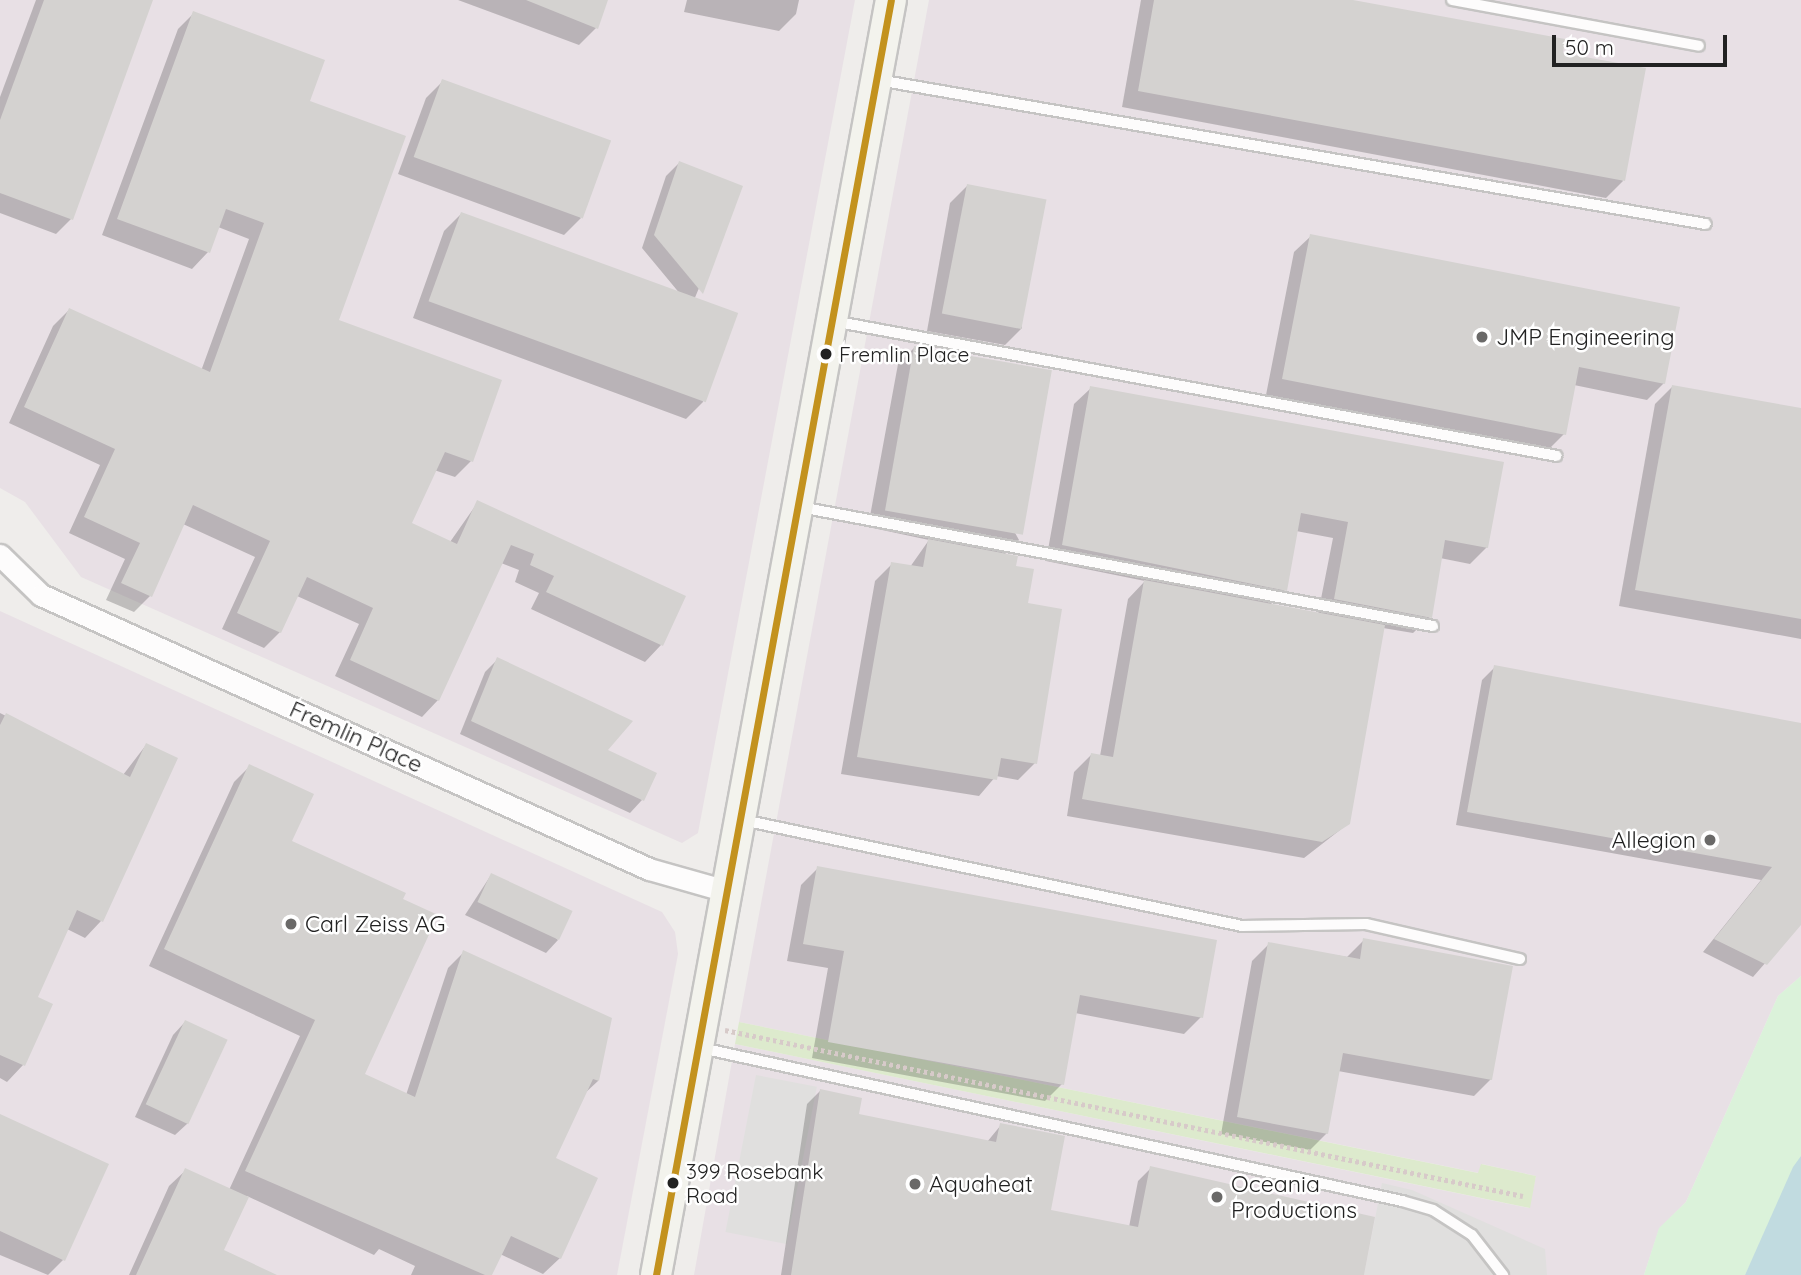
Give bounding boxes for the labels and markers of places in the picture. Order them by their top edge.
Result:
place label: JMP Engineering [1496,323,1675,351]
marker: JMP Engineering [1474,329,1490,345]
place label: Fremlin Place [839,341,969,367]
marker: Fremlin Place [819,347,833,361]
place label: Allegion [1611,826,1696,854]
marker: Allegion [1702,832,1718,848]
place label: Carl Zeiss AG [305,910,446,938]
marker: Carl Zeiss AG [283,916,299,932]
place label: 399 Rosebank Road [686,1158,823,1208]
place label: Aquaheat [929,1170,1033,1198]
place label: Oceania Productions [1231,1170,1357,1224]
marker: 399 Rosebank Road [666,1176,680,1190]
marker: Aquaheat [907,1176,923,1192]
marker: Oceania Productions [1209,1189,1225,1205]

